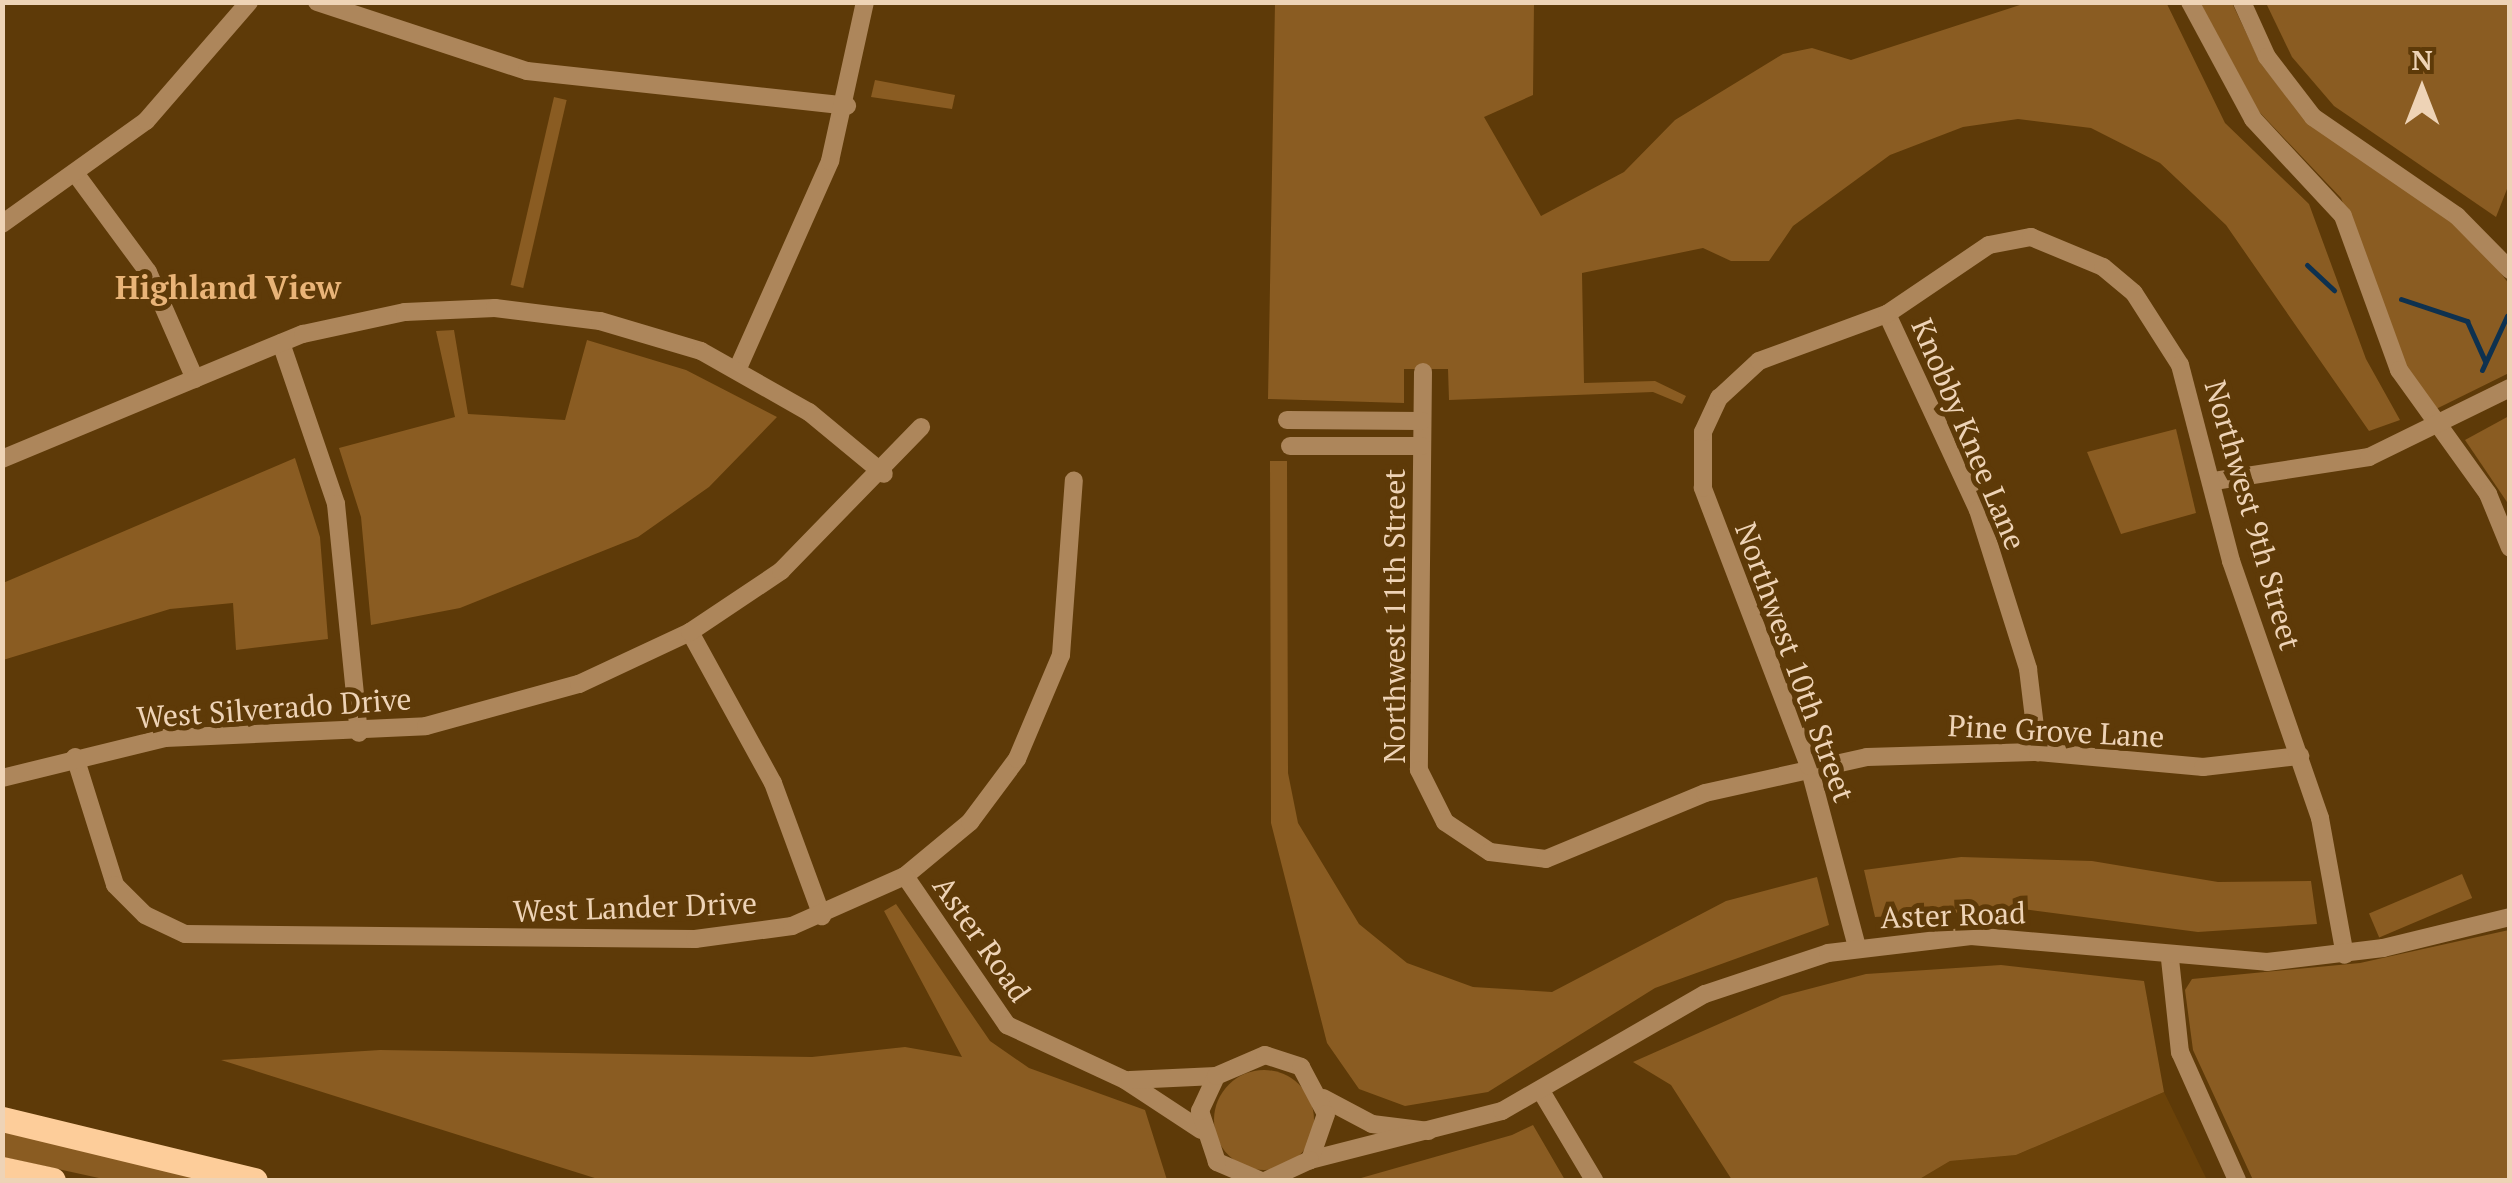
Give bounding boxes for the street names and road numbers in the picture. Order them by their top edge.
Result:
street label: Knobby Knee Lane [1904,313,2034,555]
street label: Northwest 9th Street [2197,376,2309,654]
street label: Northwest 11th Street [1376,469,1412,763]
street label: Northwest 10th Street [1728,517,1862,807]
street label: West Silverado Drive [135,680,413,736]
street label: Pine Grove Lane [1947,707,2165,755]
street label: Aster Road [926,869,1038,1009]
street label: West Lander Drive [512,885,758,929]
street label: Aster Road [1880,894,2026,936]

